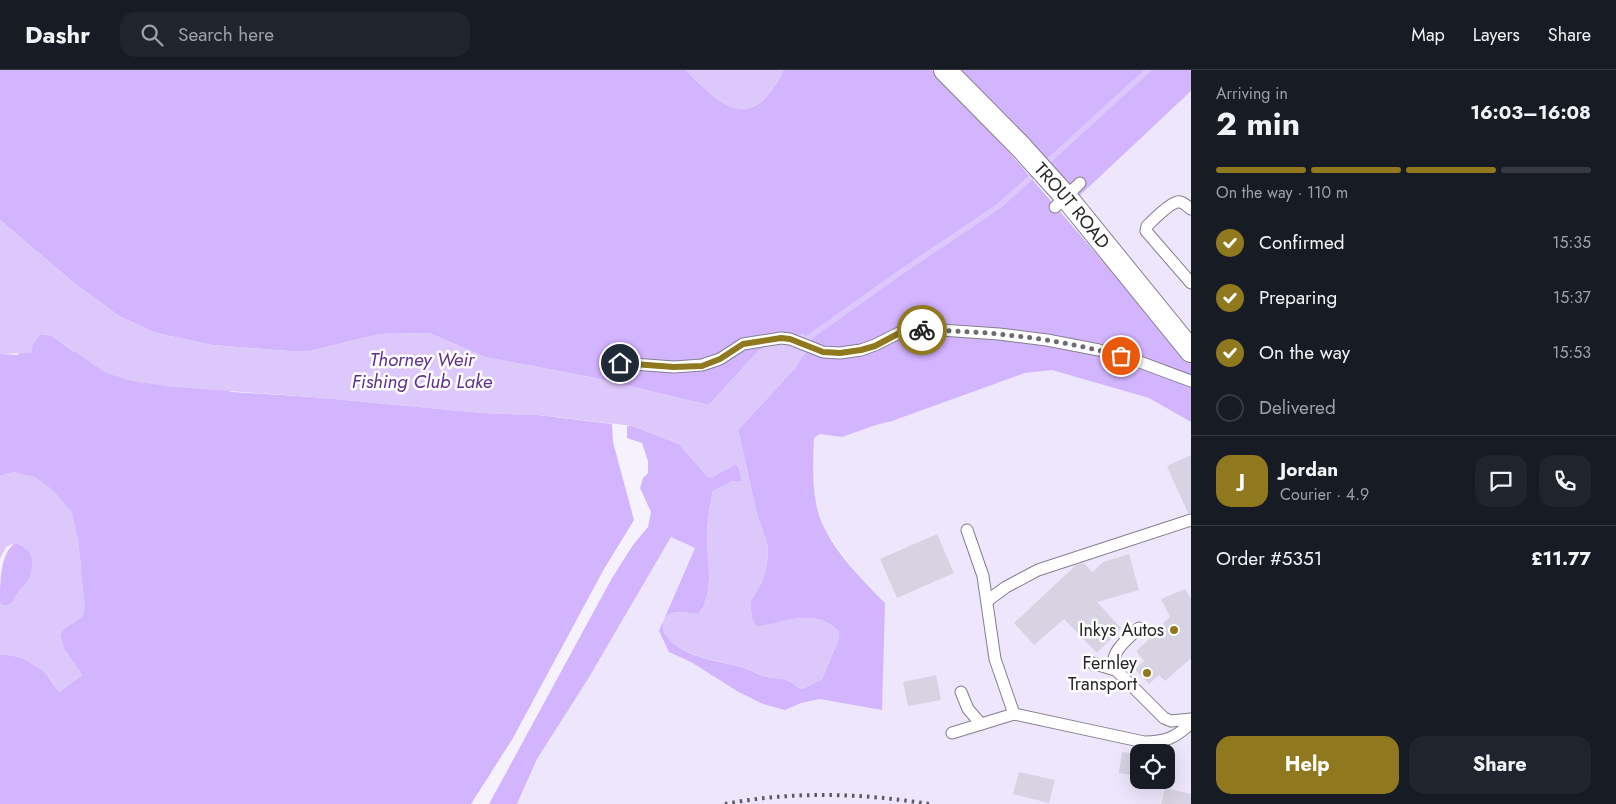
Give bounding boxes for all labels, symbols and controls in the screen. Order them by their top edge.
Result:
search box [120,12,470,57]
text: Dashr [25,17,90,52]
icon: search [138,21,166,49]
text: Search here [178,21,274,48]
text: Map [1411,22,1445,48]
text: Layers [1473,22,1520,48]
text: Share [1548,22,1591,48]
text: Arriving in [1216,82,1288,105]
text: 16:03–16:08 [1470,99,1591,126]
text: 2 min [1216,101,1300,147]
street label: TROUT ROAD [1028,157,1116,254]
text: On the way · 110 m [1216,181,1348,204]
icon: check [1216,229,1244,257]
text: Confirmed [1259,229,1345,256]
text: 15:35 [1552,231,1591,254]
icon: check [1216,284,1244,312]
text: Preparing [1259,284,1337,311]
text: 15:37 [1553,286,1591,309]
courier [897,305,947,355]
icon: bike [908,316,936,344]
pin [1100,335,1142,377]
icon: check [1216,339,1244,367]
text: On the way [1259,339,1350,366]
text: 15:53 [1552,341,1591,364]
pin [599,342,641,384]
icon: bag [1107,342,1135,370]
water label: Thorney Weir Fishing Club Lake [352,346,493,395]
icon: home [606,349,634,377]
text: Delivered [1259,394,1336,421]
button: chat [1475,455,1527,507]
button: phone [1539,455,1591,507]
text: Jordan [1280,456,1338,483]
text: J [1239,467,1245,494]
text: Courier · 4.9 [1280,483,1369,506]
text: Order #5351 [1216,545,1322,572]
text: £11.77 [1531,545,1591,572]
place label: Inkys Autos [1079,617,1164,643]
marker: Inkys Autos [1168,624,1180,636]
place label: Fernley Transport [1068,650,1138,697]
marker: Fernley Transport [1141,667,1153,679]
button: Help [1216,736,1399,794]
button: Share [1409,736,1591,794]
map controls [1130,744,1175,789]
button: locate [1130,744,1175,789]

